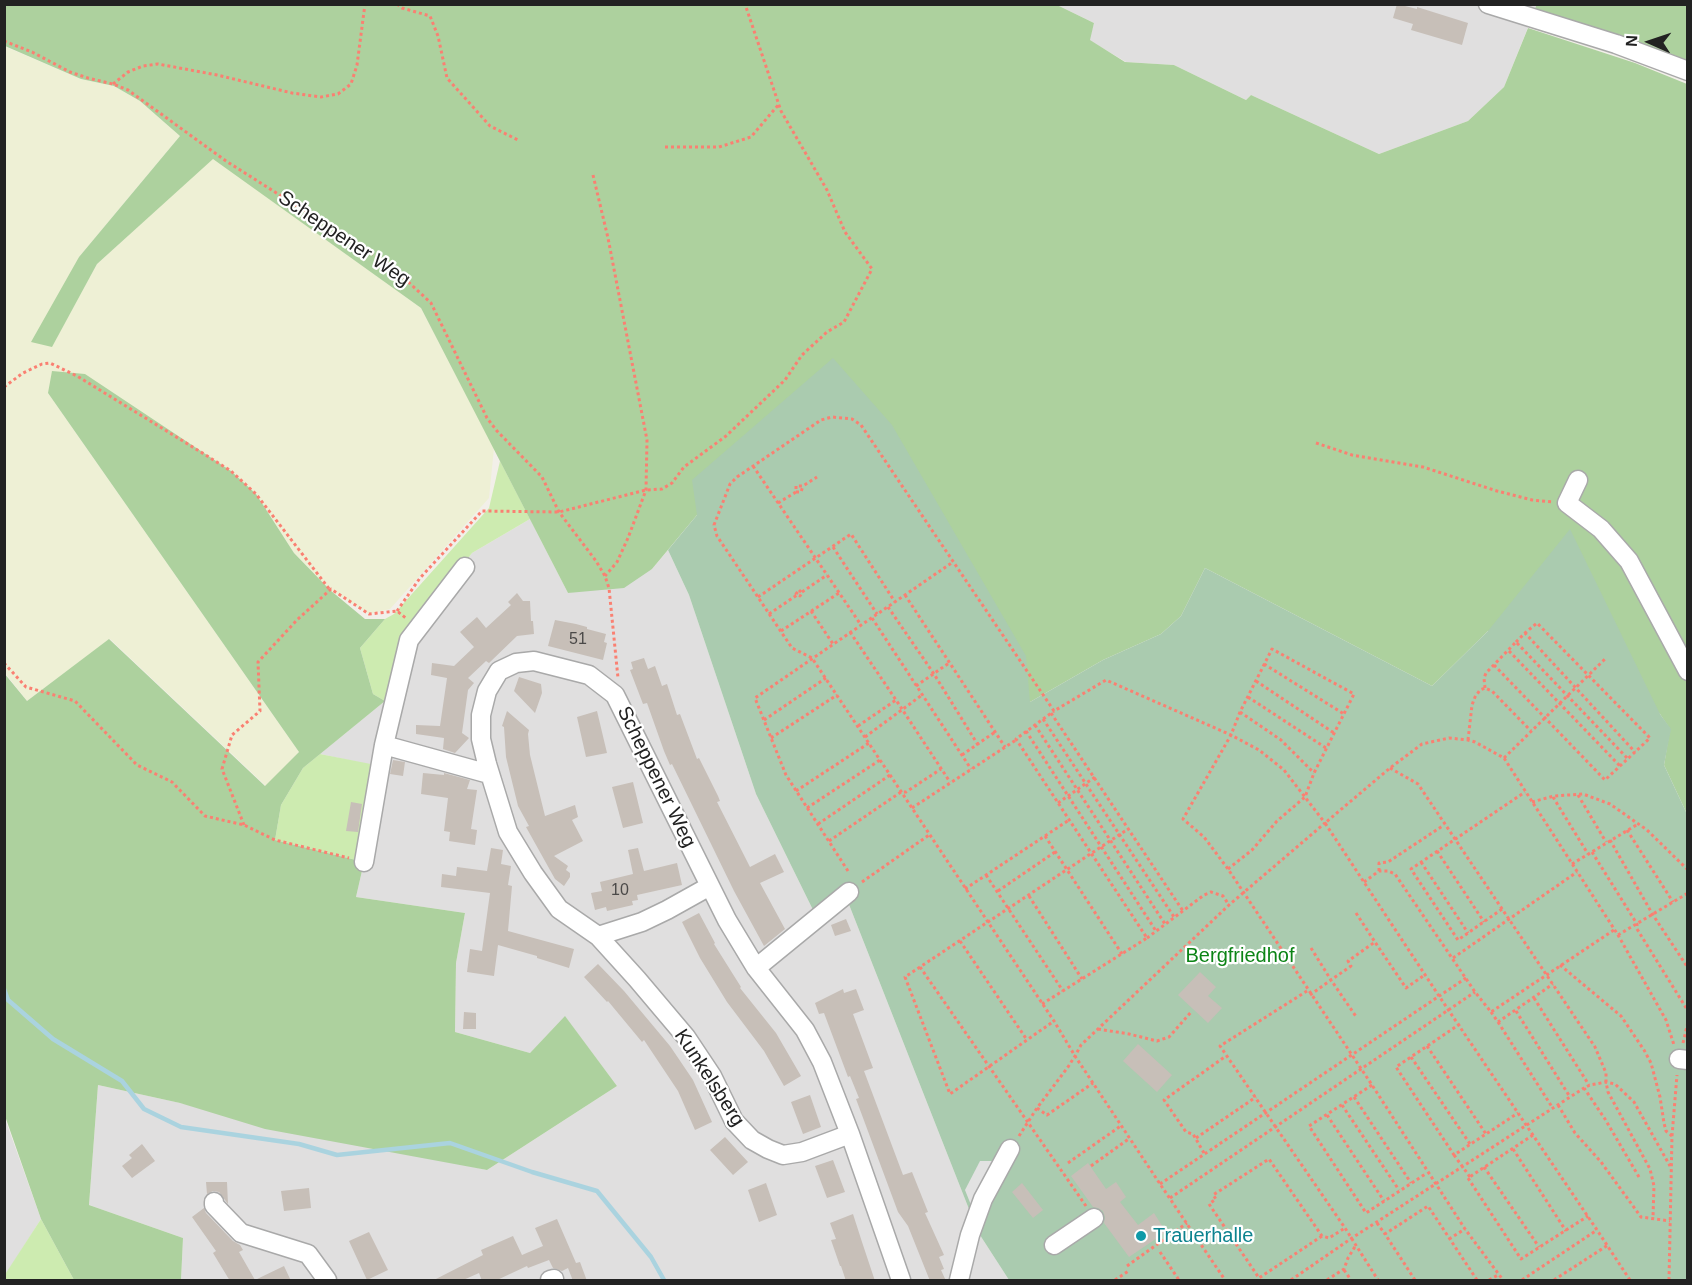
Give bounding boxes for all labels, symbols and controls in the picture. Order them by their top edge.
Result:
north arrow [1620,12,1680,72]
text: N [1623,35,1640,47]
street label: Scheppener Weg [273,186,415,292]
house number: 51 [569,630,587,650]
street label: Scheppener Weg [611,702,701,852]
house number: 10 [611,881,629,901]
park label: Bergfriedhof [1186,944,1294,968]
street label: Kunkelsberg [669,1025,749,1131]
place label: Trauerhalle [1153,1224,1253,1248]
marker: Trauerhalle [1134,1229,1148,1243]

